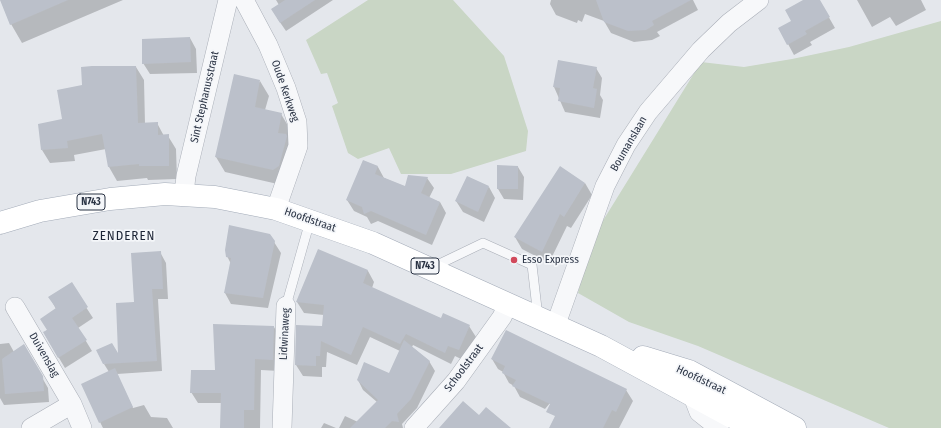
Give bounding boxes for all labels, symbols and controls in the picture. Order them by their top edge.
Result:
street label: Sint Stephanusstraat [188,50,222,144]
street label: Oude Kerkweg [268,58,302,124]
street label: Boumanslaan [608,114,650,174]
road number: N743 [77,194,105,210]
street label: Hoofdstraat [283,205,337,235]
district label: ZENDEREN [93,228,155,244]
place label: Esso Express [522,253,579,267]
marker: Esso Express [509,255,519,265]
road number: N743 [411,258,439,274]
street label: Lidwinaweg [277,307,293,361]
street label: Duivenslag [26,330,62,380]
street label: Schoolstraat [442,341,486,395]
street label: Hoofdstraat [674,363,728,397]

